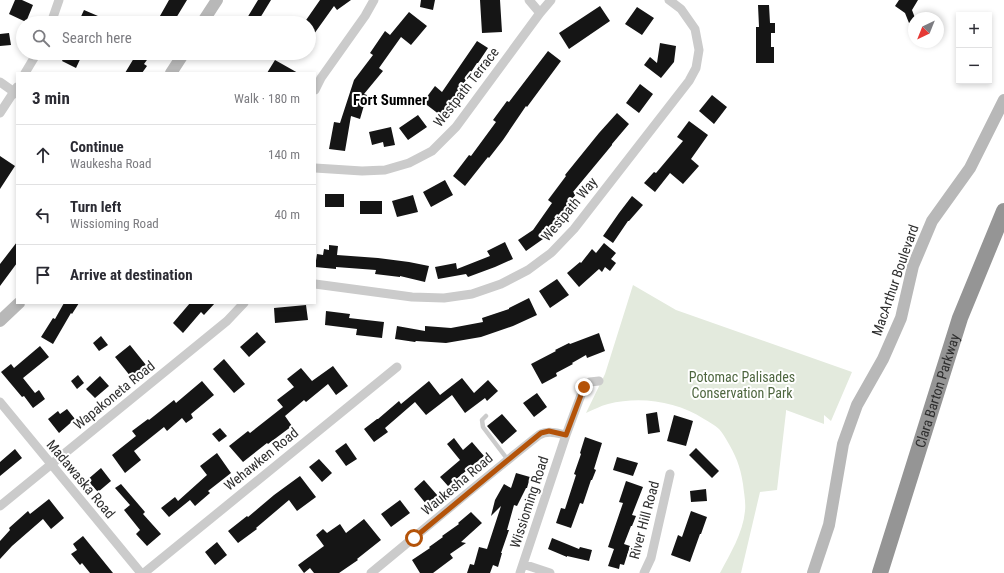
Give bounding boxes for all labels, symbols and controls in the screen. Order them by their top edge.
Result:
north arrow [908,12,944,48]
map controls [956,12,992,84]
button: + [956,12,992,48]
search box [16,16,316,60]
icon: search [30,27,52,49]
text: Search here [62,29,132,47]
street label: Westpath Terrace [430,44,502,130]
button: − [956,48,992,84]
text: 3 min [32,88,70,108]
text: Walk · 180 m [234,91,300,106]
district label: Fort Sumner [353,91,427,109]
text: Continue [70,138,124,156]
icon: ahead [32,144,54,166]
text: 140 m [268,147,300,162]
text: Waukesha Road [70,156,152,171]
street label: Westpath Way [538,174,600,244]
text: Turn left [70,198,121,216]
icon: left [32,204,54,226]
text: 40 m [274,207,300,222]
text: Wissioming Road [70,216,159,231]
street label: MacArthur Boulevard [868,222,922,338]
icon: arrive [32,264,54,286]
text: Arrive at destination [70,266,193,284]
street label: Clara Barton Parkway [912,332,963,450]
street label: Wapakoneta Road [70,357,158,433]
park label: Potomac Palisades Conservation Park [689,369,795,401]
route end [575,378,593,396]
street label: Wehawken Road [221,424,301,494]
street label: Madawaska Road [44,437,118,521]
street label: Waukesha Road [418,450,496,518]
street label: Wissioming Road [507,454,551,550]
street label: River Hill Road [626,479,662,561]
route start [405,529,423,547]

